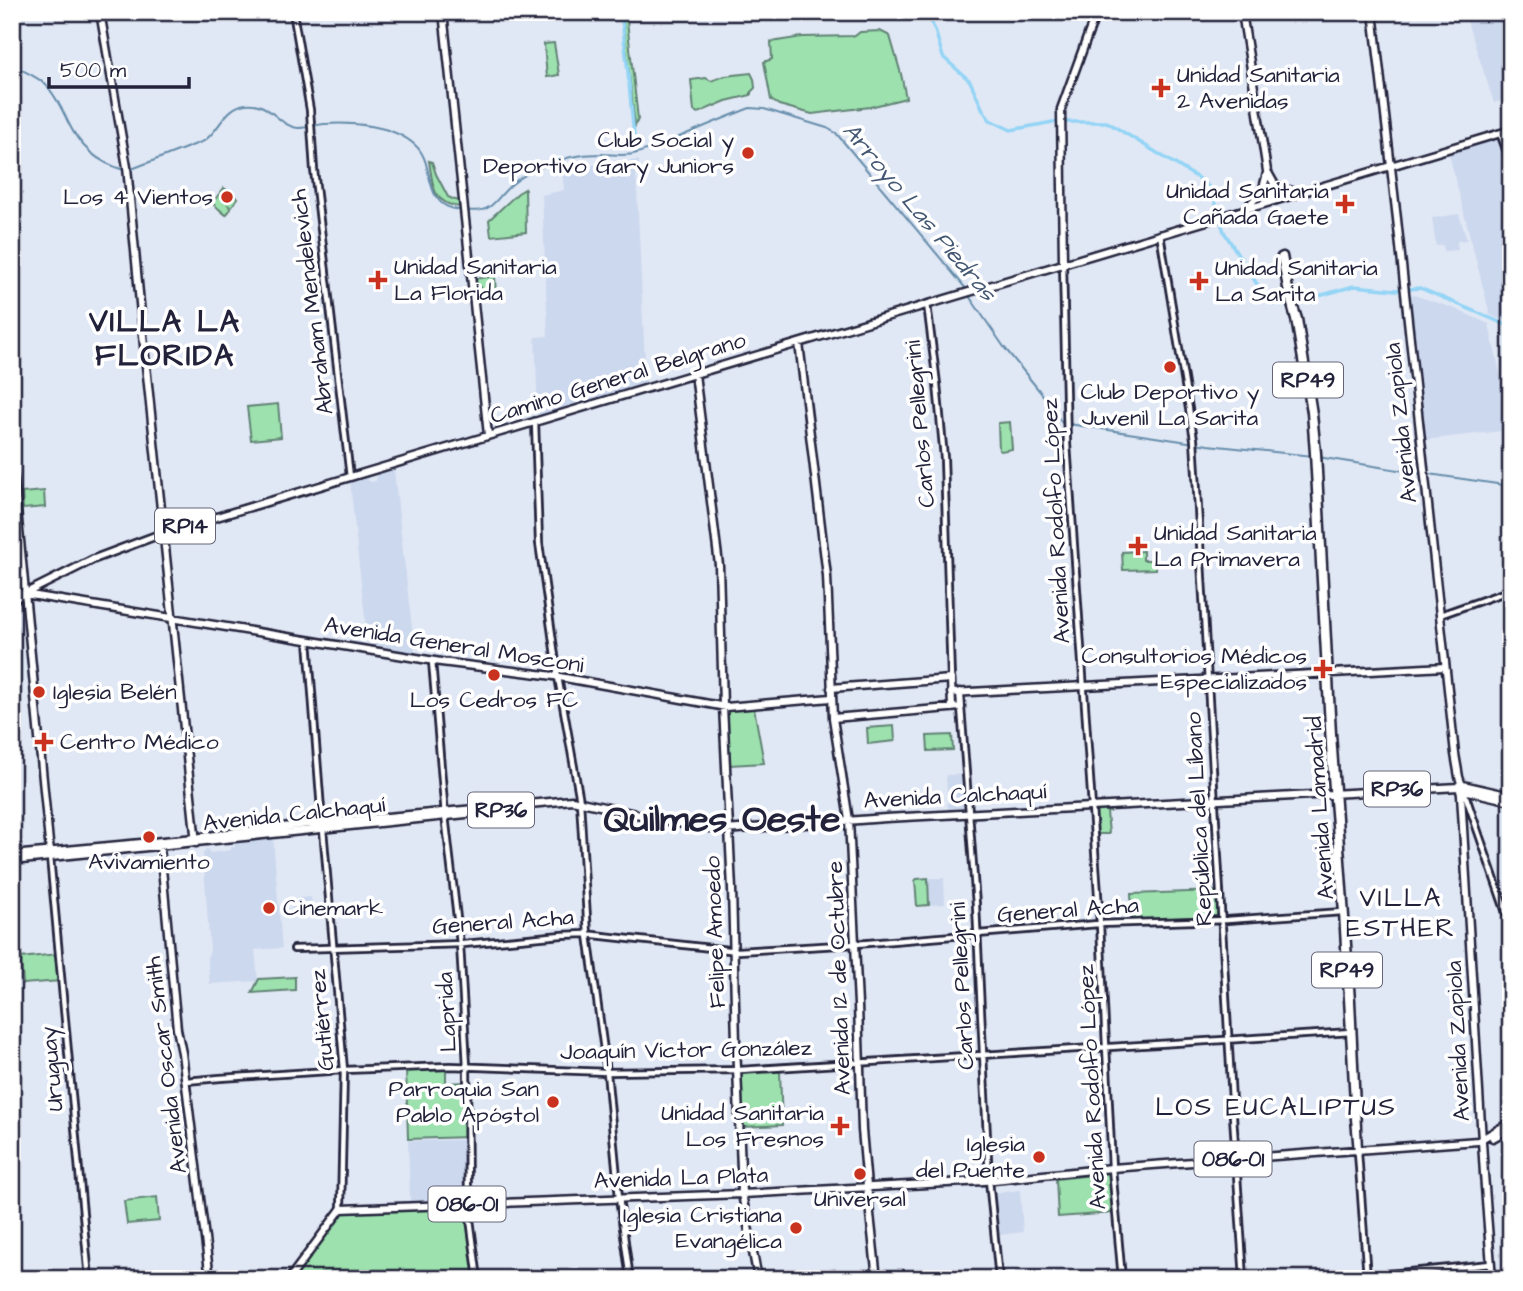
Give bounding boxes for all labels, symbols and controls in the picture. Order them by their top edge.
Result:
scale bar [49,46,189,90]
text: 500 m [60,56,127,85]
place label: Unidad Sanitaria 2 Avenidas [1177,59,1340,117]
marker: Unidad Sanitaria 2 Avenidas [1151,78,1171,98]
water label: Arroyo Las Piedras [834,115,1005,310]
place label: Club Social y Deportivo Gary Juniors [483,124,734,183]
marker: Club Social y Deportivo Gary Juniors [740,145,756,161]
place label: Unidad Sanitaria Cañada Gaete [1166,175,1329,233]
place label: Los 4 Vientos [63,181,213,213]
street label: Abraham Mendelevich [282,187,342,417]
marker: Los 4 Vientos [219,189,235,205]
marker: Unidad Sanitaria Cañada Gaete [1335,194,1355,214]
place label: Unidad Sanitaria La Florida [394,251,557,309]
place label: Unidad Sanitaria La Sarita [1215,252,1378,310]
marker: Unidad Sanitaria La Florida [368,270,388,290]
marker: Unidad Sanitaria La Sarita [1189,271,1209,291]
district label: VILLA LA FLORIDA [88,301,241,377]
street label: Camino General Belgrano [486,324,750,433]
street label: Carlos Pellegrini [897,338,944,509]
street label: Avenida Zapiola [1377,341,1425,505]
marker: Club Deportivo y Juvenil La Sarita [1162,359,1178,375]
road number: RP49 [1273,362,1343,398]
place label: Club Deportivo y Juvenil La Sarita [1081,376,1260,434]
street label: Avenida Rodolfo López [1034,397,1078,645]
road number: RP14 [155,508,215,544]
place label: Unidad Sanitaria La Primavera [1154,517,1317,575]
marker: Unidad Sanitaria La Primavera [1128,536,1148,556]
street label: Avenida General Mosconi [322,609,587,681]
place label: Consultorios Médicos Especializados [1082,640,1307,698]
marker: Consultorios Médicos Especializados [1313,659,1333,679]
marker: Los Cedros FC [486,667,502,683]
place label: Iglesia Belén [53,676,177,709]
marker: Iglesia Belén [31,684,47,700]
place label: Los Cedros FC [410,684,578,716]
street label: República del Líbano [1177,711,1221,927]
street label: Avenida Lamadrid [1298,715,1342,901]
place label: Centro Médico [60,726,219,758]
marker: Centro Médico [34,732,54,752]
road number: RP36 [1364,772,1430,806]
street label: Avenida Calchaquí [863,775,1048,817]
street label: Avenida Calchaquí [201,788,387,839]
road number: RP36 [468,792,534,828]
district label: Quilmes Oeste [603,795,841,846]
marker: Avivamiento [141,829,157,845]
place label: Avivamiento [88,846,210,878]
street label: Felipe Amoedo [696,855,734,1009]
street label: Avenida 12 de Octubre [819,860,859,1096]
district label: VILLA ESTHER [1346,880,1456,946]
street label: General Acha [996,889,1140,931]
place label: Cinemark [283,892,383,924]
marker: Cinemark [261,900,277,916]
street label: General Acha [431,901,575,943]
street label: Carlos Pellegrini [942,901,983,1071]
road number: RP49 [1312,953,1382,988]
street label: Avenida Oscar Smith [137,954,195,1176]
street label: Avenida Zapiola [1438,959,1478,1122]
street label: Avenida Rodolfo López [1070,963,1114,1211]
street label: Gutiérrez [302,967,342,1072]
street label: Laprida [429,971,465,1053]
street label: Uruguay [32,1025,73,1113]
street label: Joaquín Víctor González [560,1032,813,1068]
place label: Parroquia San Pablo Apóstol [388,1073,539,1131]
district label: LOS EUCALIPTUS [1155,1089,1397,1125]
marker: Parroquia San Pablo Apóstol [545,1094,561,1110]
place label: Unidad Sanitaria Los Fresnos [661,1097,824,1155]
marker: Unidad Sanitaria Los Fresnos [830,1116,850,1136]
place label: Iglesia del Puente [916,1128,1025,1186]
road number: 086-01 [1194,1142,1272,1176]
marker: Iglesia del Puente [1031,1149,1047,1165]
street label: Avenida La Plata [593,1159,769,1197]
marker: Universal [852,1166,868,1182]
place label: Universal [814,1183,906,1215]
road number: 086-01 [428,1186,505,1222]
place label: Iglesia Cristiana Evangélica [623,1199,782,1258]
marker: Iglesia Cristiana Evangélica [788,1220,804,1236]

